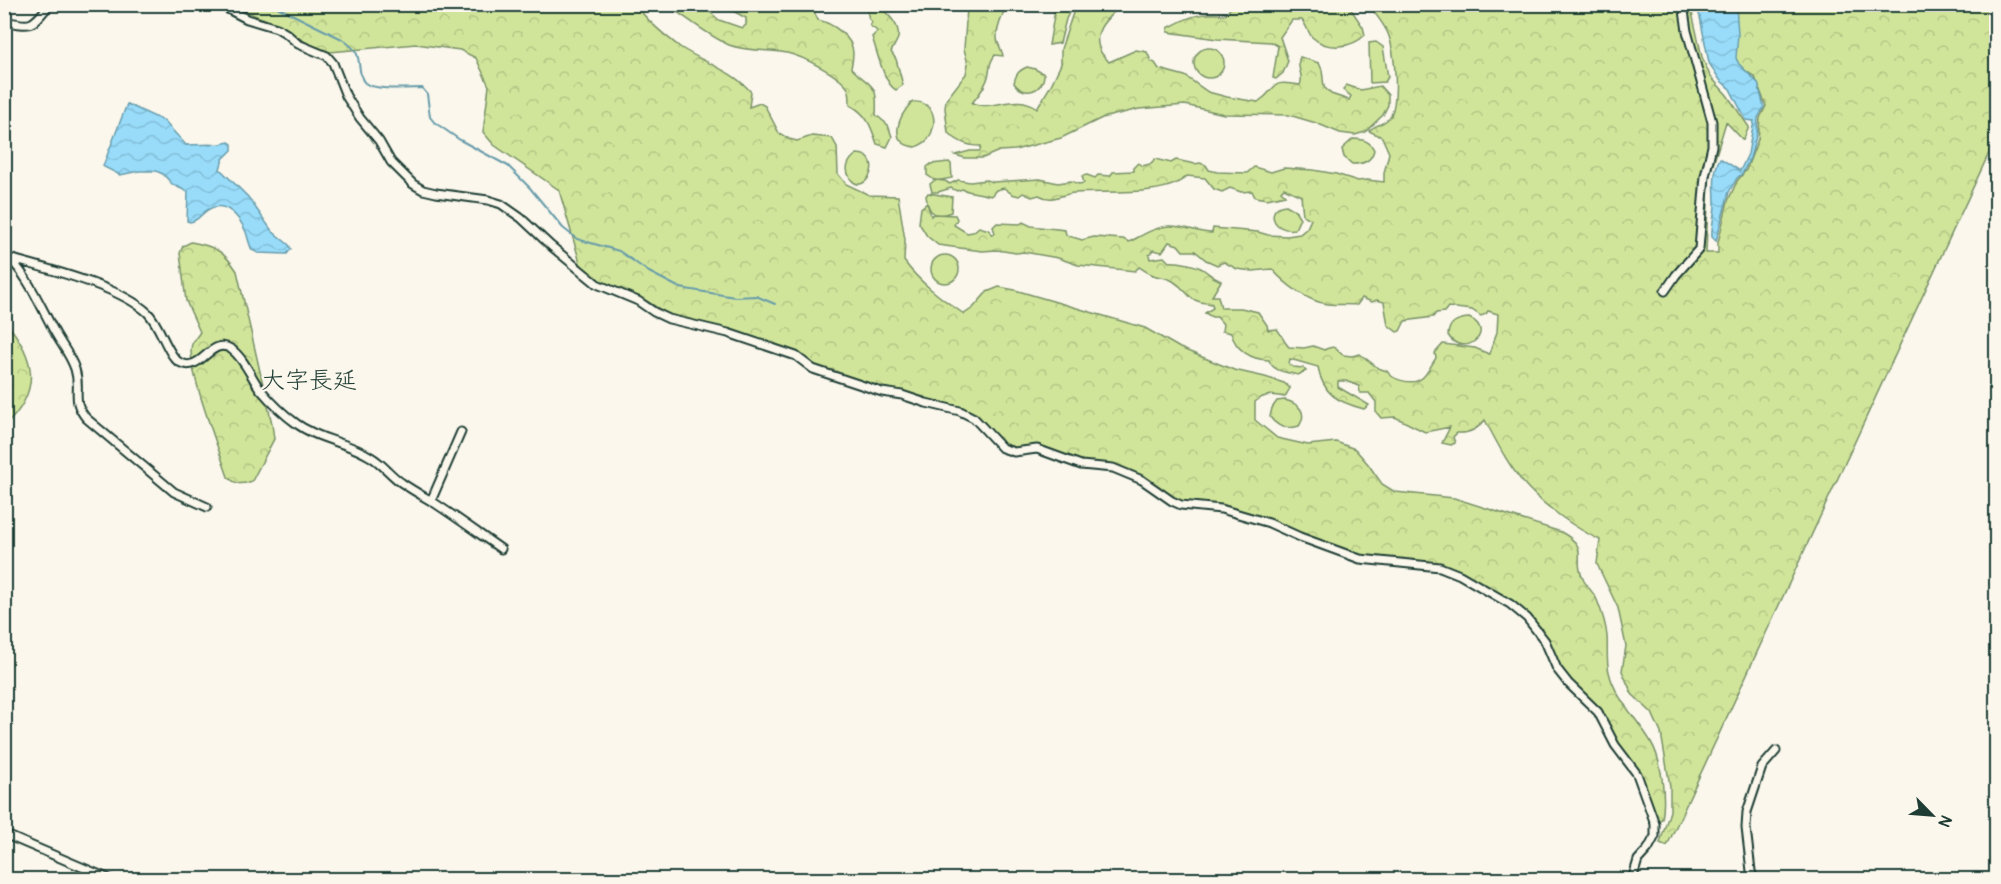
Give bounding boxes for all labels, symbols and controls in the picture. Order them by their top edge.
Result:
district label: 大字長延 [261,366,357,395]
north arrow [1902,785,1962,845]
text: N [1933,812,1956,830]

